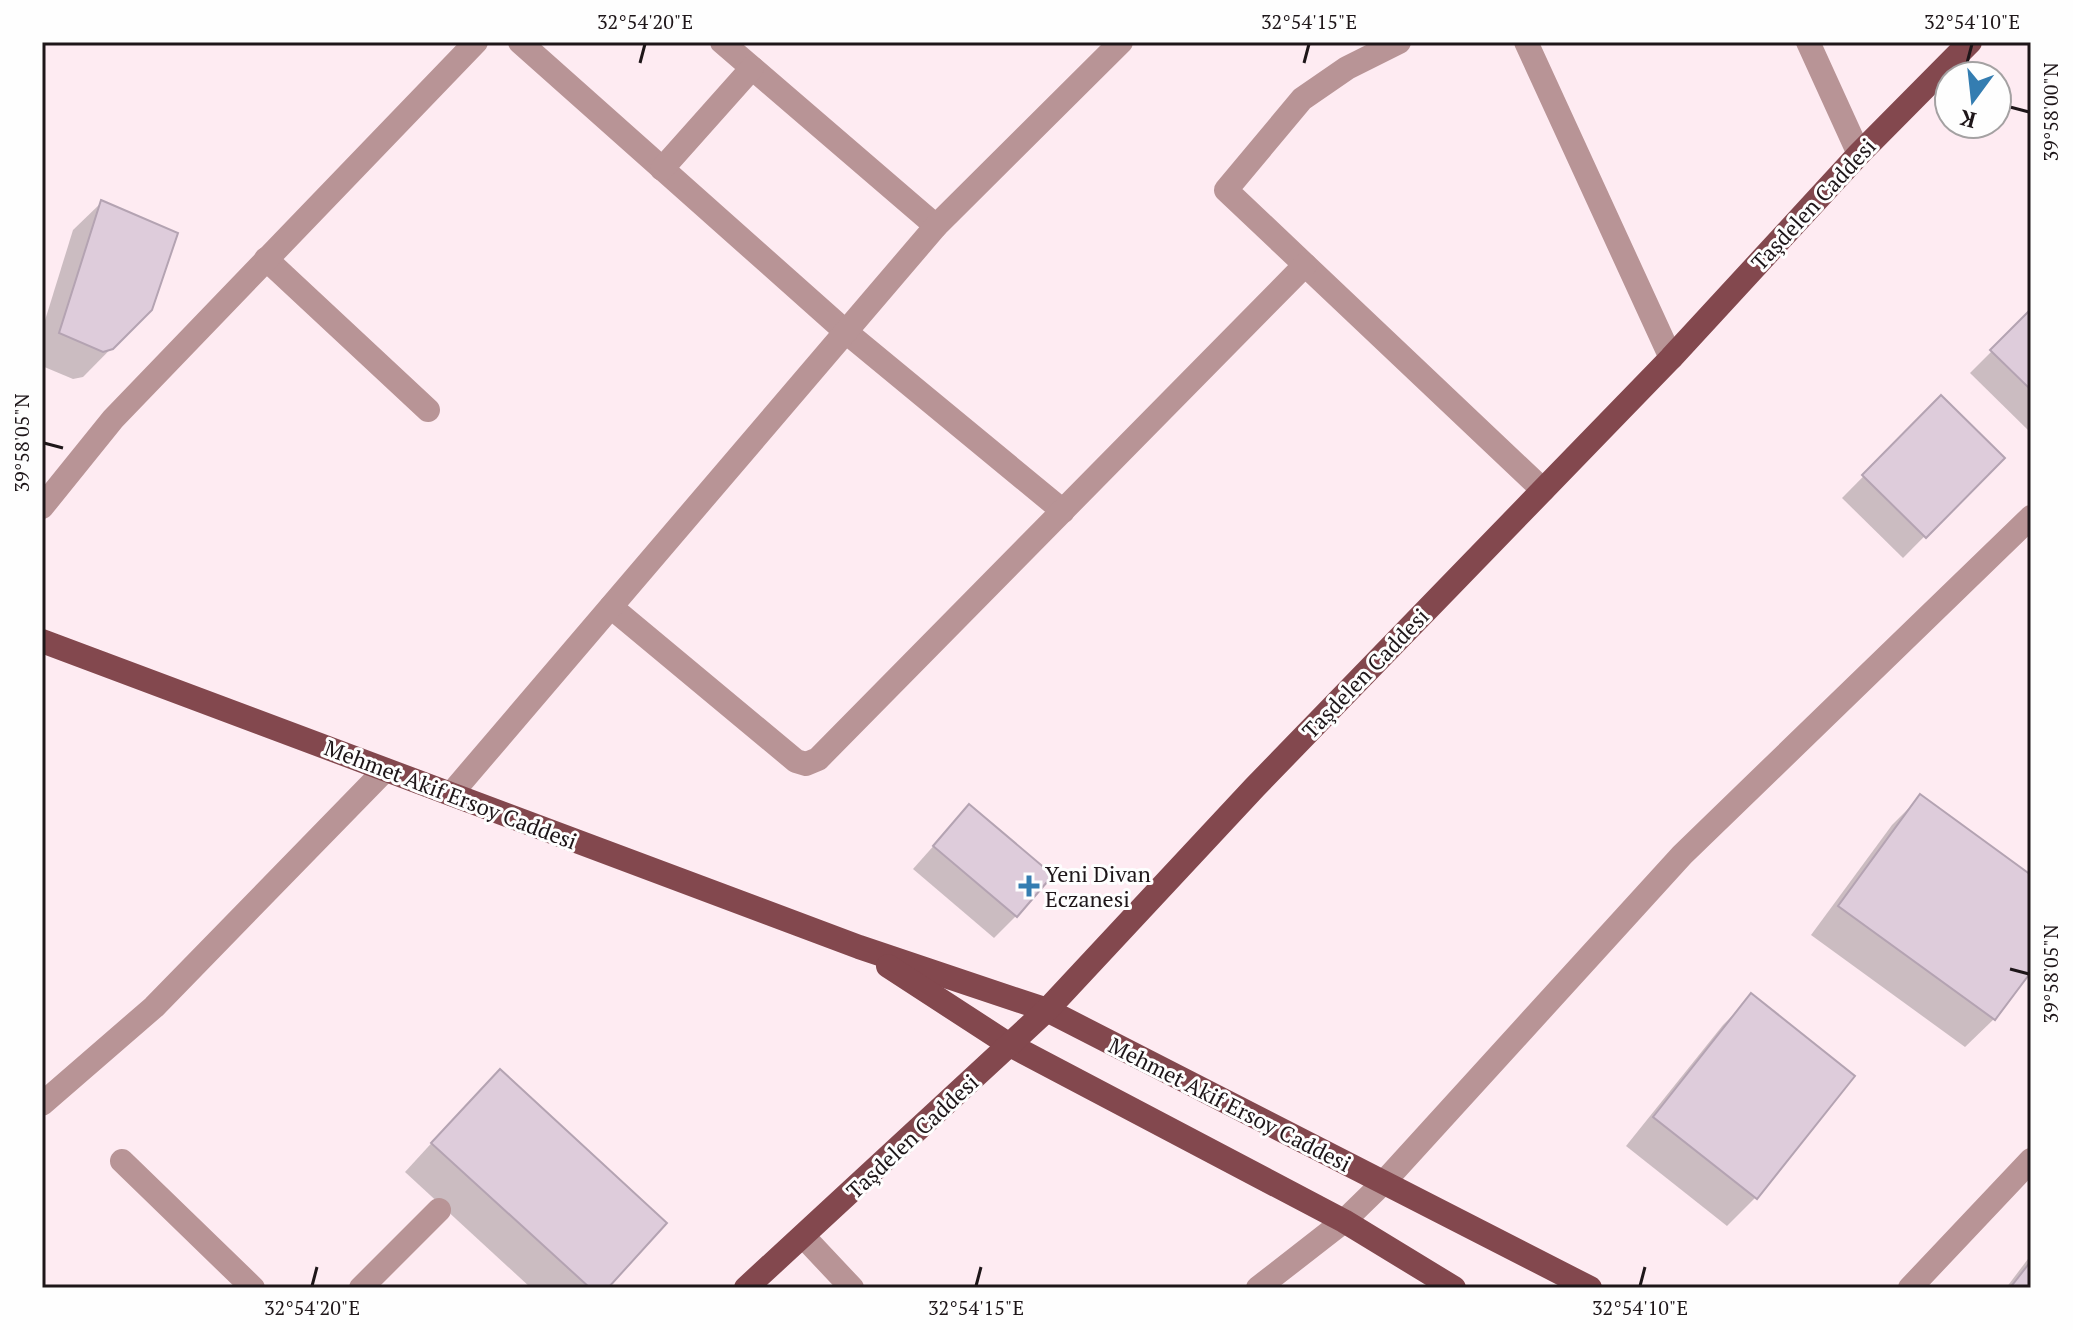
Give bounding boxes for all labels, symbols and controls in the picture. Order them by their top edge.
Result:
text: 32°54'20"E [597,8,693,35]
text: 32°54'15"E [1261,8,1357,35]
text: 32°54'10"E [1924,8,2020,35]
north arrow [1933,60,2013,140]
text: 39°58'00"N [2037,62,2064,162]
text: K [1956,104,1979,136]
street label: Taşdelen Caddesi [1744,132,1882,276]
text: 39°58'05"N [8,393,35,493]
street label: Taşdelen Caddesi [1295,602,1435,744]
street label: Mehmet Akif Ersoy Caddesi [321,732,581,856]
place label: Yeni Divan Eczanesi [1045,859,1151,913]
marker: Yeni Divan Eczanesi [1020,877,1038,895]
text: 39°58'05"N [2037,924,2064,1024]
street label: Mehmet Akif Ersoy Caddesi [1104,1030,1356,1178]
street label: Taşdelen Caddesi [840,1067,984,1205]
text: 32°54'20"E [264,1294,360,1321]
text: 32°54'15"E [928,1294,1024,1321]
text: 32°54'10"E [1592,1294,1688,1321]

